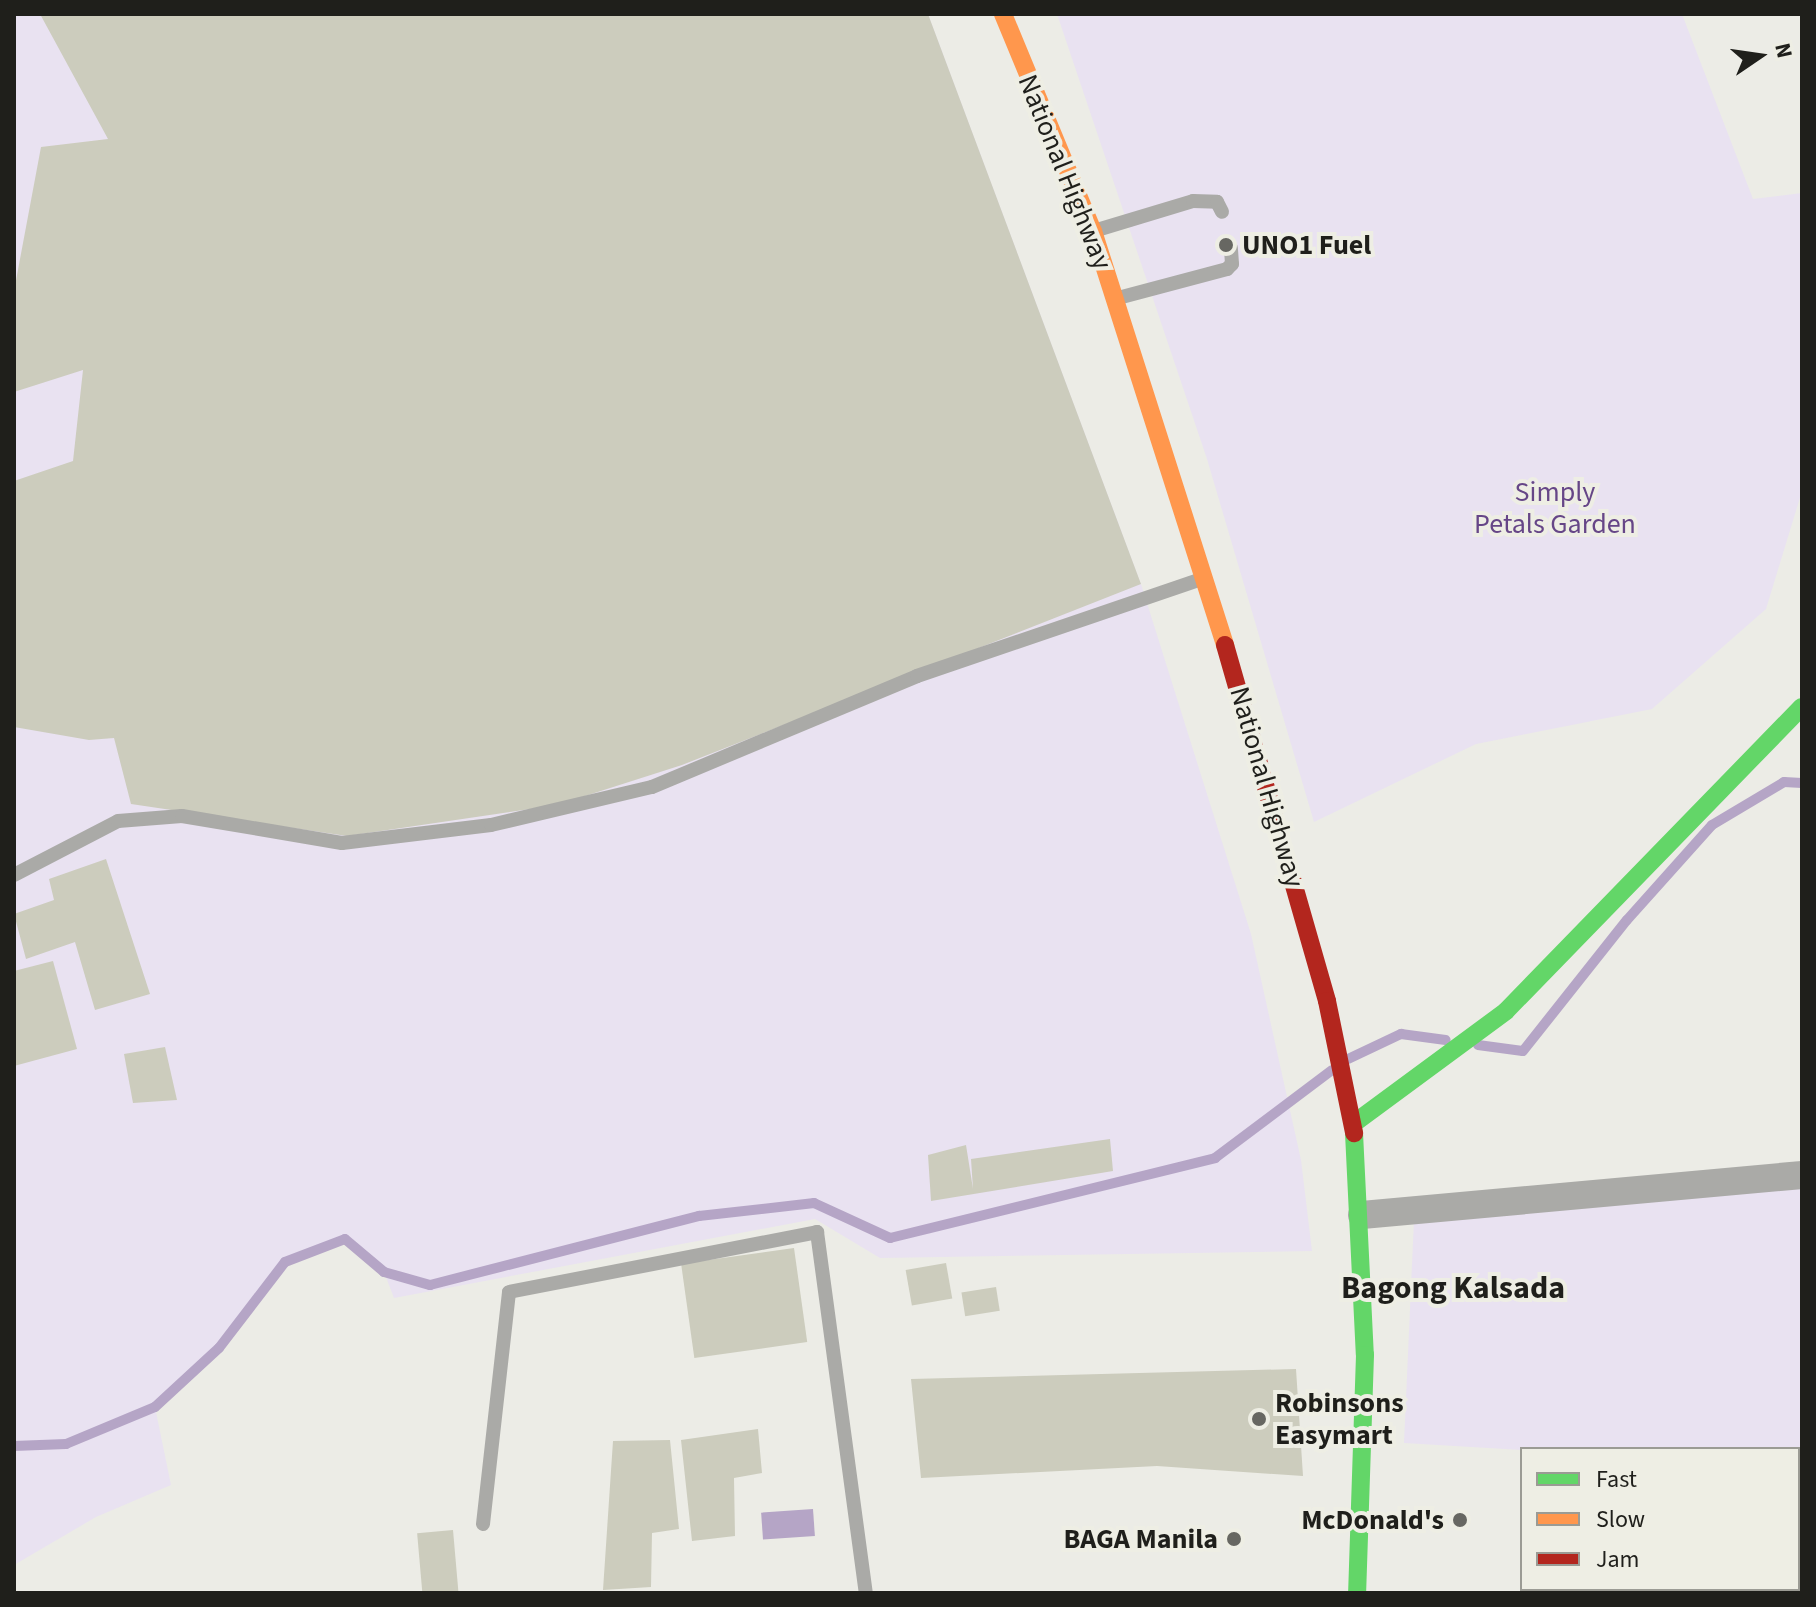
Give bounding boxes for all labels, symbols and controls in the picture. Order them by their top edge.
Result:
north arrow [1720,16,1800,96]
text: N [1766,40,1801,61]
street label: National Highway [1011,70,1119,274]
place label: UNO1 Fuel [1242,228,1371,262]
marker: UNO1 Fuel [1217,236,1235,254]
park label: Simply Petals Garden [1474,475,1636,541]
street label: National Highway [1222,683,1312,891]
district label: Bagong Kalsada [1341,1269,1565,1307]
place label: Robinsons Easymart [1275,1386,1404,1452]
marker: Robinsons Easymart [1250,1410,1268,1428]
legend [1520,1447,1800,1591]
text: Fast [1596,1462,1637,1497]
text: Slow [1596,1502,1645,1537]
place label: McDonald's [1301,1503,1444,1537]
marker: McDonald's [1451,1511,1469,1529]
place label: BAGA Manila [1063,1522,1218,1556]
marker: BAGA Manila [1225,1530,1243,1548]
text: Jam [1596,1542,1640,1577]

